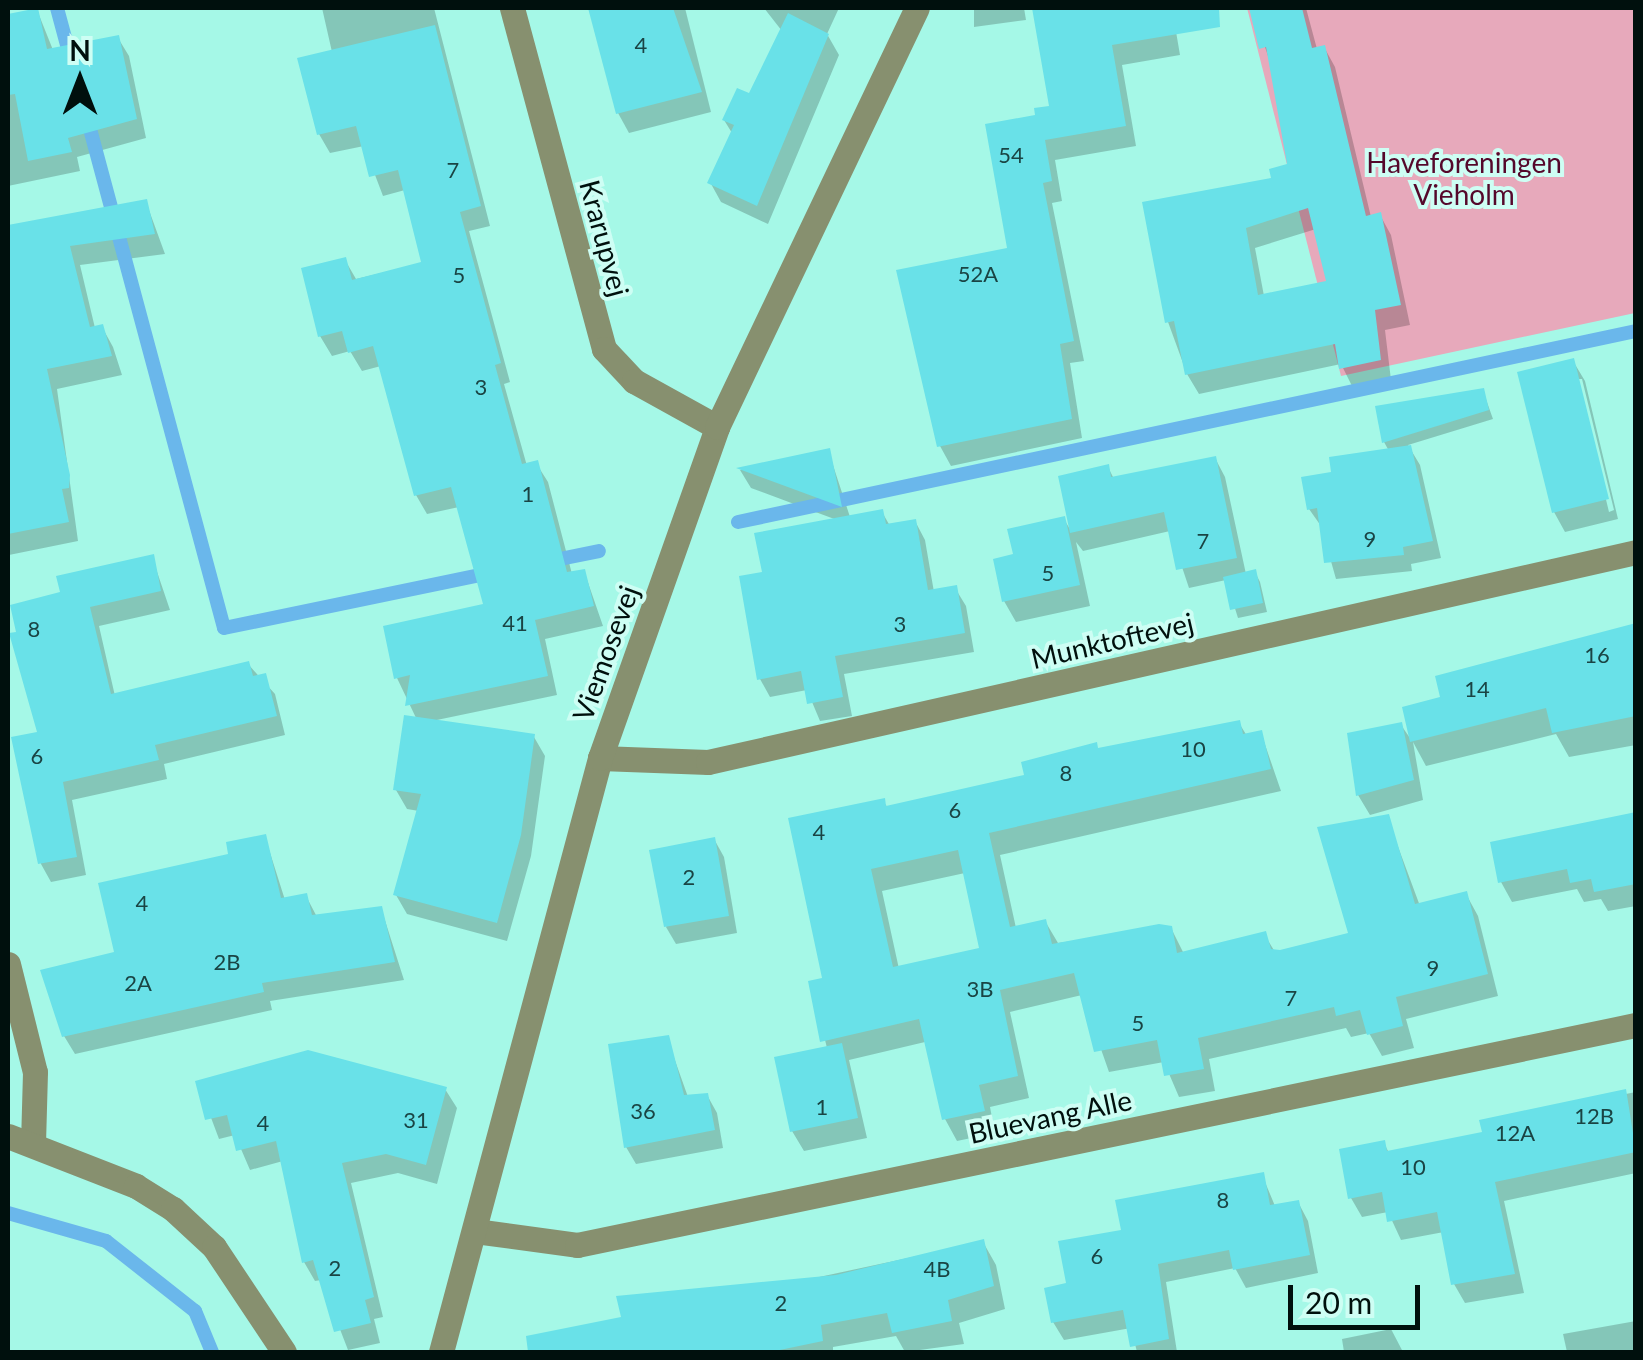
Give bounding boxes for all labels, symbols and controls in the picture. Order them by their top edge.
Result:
north arrow [30,30,130,130]
house number: 4 [635,32,647,58]
text: N [69,33,91,67]
house number: 54 [998,142,1024,168]
park label: Haveforeningen Vieholm [1366,145,1562,211]
house number: 7 [447,157,459,183]
street label: Krarupvej [573,176,637,300]
house number: 52A [958,261,998,287]
house number: 5 [453,262,465,288]
house number: 3 [475,374,487,400]
house number: 1 [522,481,534,507]
house number: 9 [1364,526,1376,552]
house number: 7 [1197,528,1209,554]
house number: 5 [1042,560,1054,586]
street label: Viemosevej [565,581,645,725]
street label: Munktoftevej [1027,605,1197,675]
house number: 41 [502,610,528,636]
house number: 3 [894,611,906,637]
house number: 8 [28,616,40,642]
house number: 16 [1584,642,1610,668]
house number: 14 [1464,676,1490,702]
house number: 10 [1180,736,1206,762]
house number: 6 [31,743,43,769]
house number: 8 [1060,760,1072,786]
house number: 6 [949,797,961,823]
house number: 4 [813,819,825,845]
house number: 2 [683,864,695,890]
house number: 4 [136,890,148,916]
house number: 2B [214,949,240,975]
house number: 9 [1427,955,1439,981]
house number: 2A [124,970,152,996]
house number: 3B [967,976,993,1002]
house number: 7 [1285,985,1297,1011]
house number: 5 [1132,1010,1144,1036]
street label: Bluevang Alle [965,1082,1135,1150]
house number: 1 [816,1094,828,1120]
house number: 36 [630,1098,656,1124]
house number: 12B [1574,1103,1614,1129]
house number: 31 [403,1107,429,1133]
house number: 4 [257,1110,269,1136]
house number: 12A [1495,1120,1535,1146]
house number: 10 [1400,1154,1426,1180]
house number: 8 [1217,1187,1229,1213]
house number: 6 [1091,1243,1103,1269]
house number: 2 [329,1255,341,1281]
house number: 4B [924,1256,950,1282]
scale bar [1293,1265,1426,1327]
text: 20 m [1305,1284,1372,1320]
house number: 2 [775,1290,787,1316]

